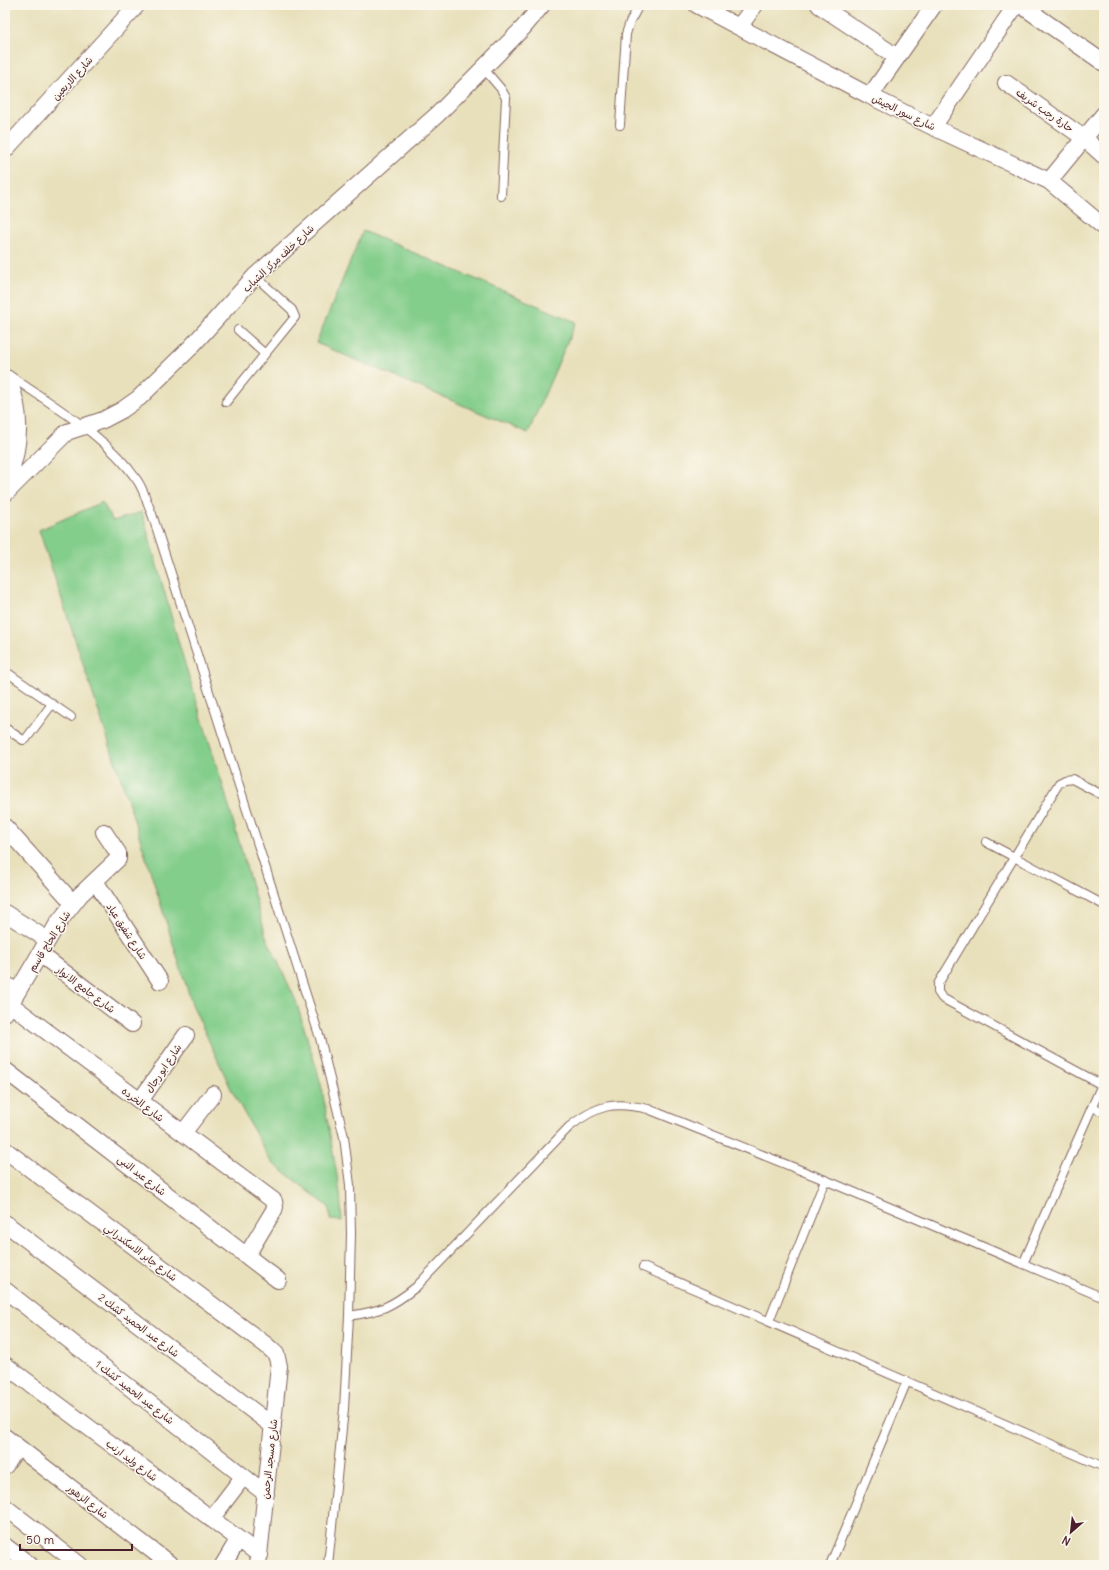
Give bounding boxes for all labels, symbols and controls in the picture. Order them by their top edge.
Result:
street label: شارع الاربعين [49,53,96,104]
street label: حارة رجب شريف [1013,86,1076,135]
street label: شارع سور الجيش [870,92,938,134]
street label: شارع خلف مركز الشباب [240,222,318,296]
street label: شارع شفيق عياد [103,901,150,963]
street label: شارع الحاج قاسم [26,908,74,975]
street label: شارع جامع الانوار [52,962,118,1017]
street label: شارع ابو رجال [142,1041,185,1096]
street label: شارع الخرده [118,1084,167,1125]
street label: شارع عبد النبى [114,1152,169,1199]
street label: شارع جابر الاسكندراني [100,1221,180,1287]
street label: شارع عبد الحميد كشك 2 [95,1291,182,1361]
street label: شارع عبد الحميد كشك 1 [92,1358,177,1428]
street label: شارع مسجد الرحمن [259,1418,281,1500]
street label: شارع وليد ارنب [103,1437,160,1485]
street label: شارع الزهور [63,1481,111,1522]
north arrow [1051,1512,1091,1552]
scale bar [20,1526,132,1552]
text: 50 m [26,1532,55,1547]
text: N [1060,1533,1073,1549]

